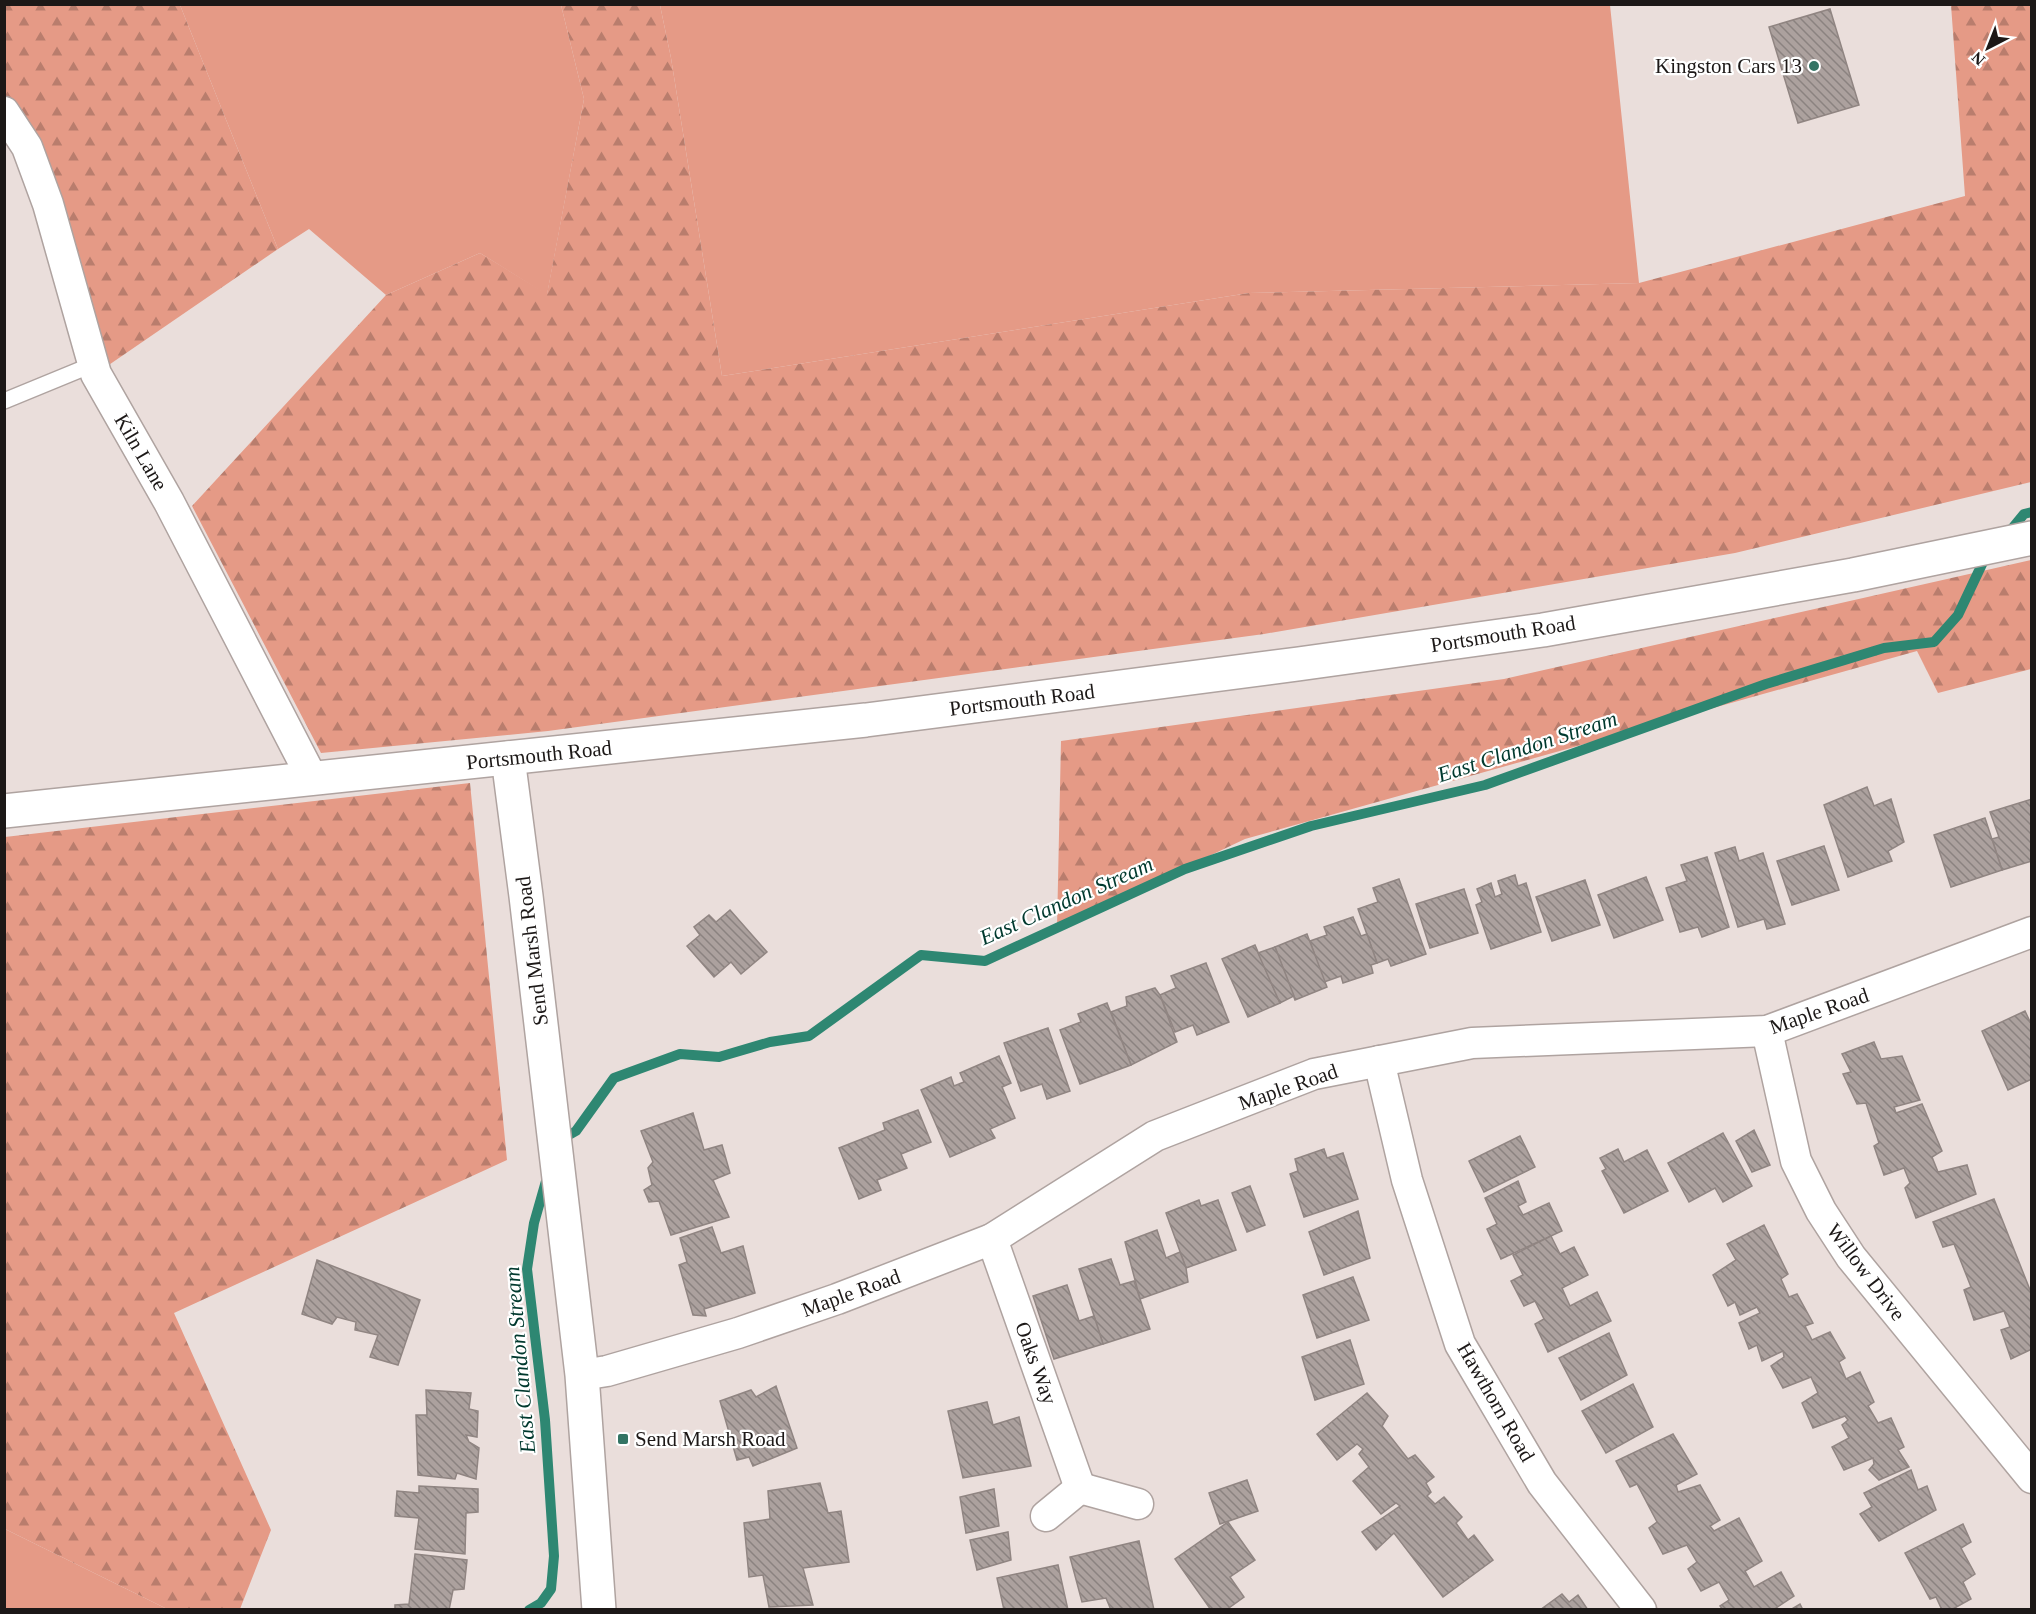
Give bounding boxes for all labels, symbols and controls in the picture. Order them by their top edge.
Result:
north arrow [1958,18,2018,78]
text: N [1968,48,1988,69]
place label: Kingston Cars 13 [1655,54,1802,78]
marker: Kingston Cars 13 [1807,59,1821,73]
street label: Kiln Lane [109,409,173,495]
street label: Portsmouth Road [1429,611,1578,657]
street label: Portsmouth Road [948,679,1097,721]
water label: East Clandon Stream [1433,706,1620,788]
street label: Portsmouth Road [465,735,614,775]
water label: East Clandon Stream [975,851,1157,950]
street label: Send Marsh Road [511,874,553,1027]
street label: Maple Road [1766,983,1872,1039]
street label: Maple Road [1235,1059,1341,1115]
street label: Willow Drive [1822,1219,1910,1325]
street label: Maple Road [798,1264,904,1322]
water label: East Clandon Stream [499,1266,540,1455]
street label: Oaks Way [1010,1318,1062,1408]
street label: Hawthorn Road [1452,1338,1540,1466]
place label: Send Marsh Road [635,1427,786,1451]
marker: Send Marsh Road [616,1432,630,1446]

